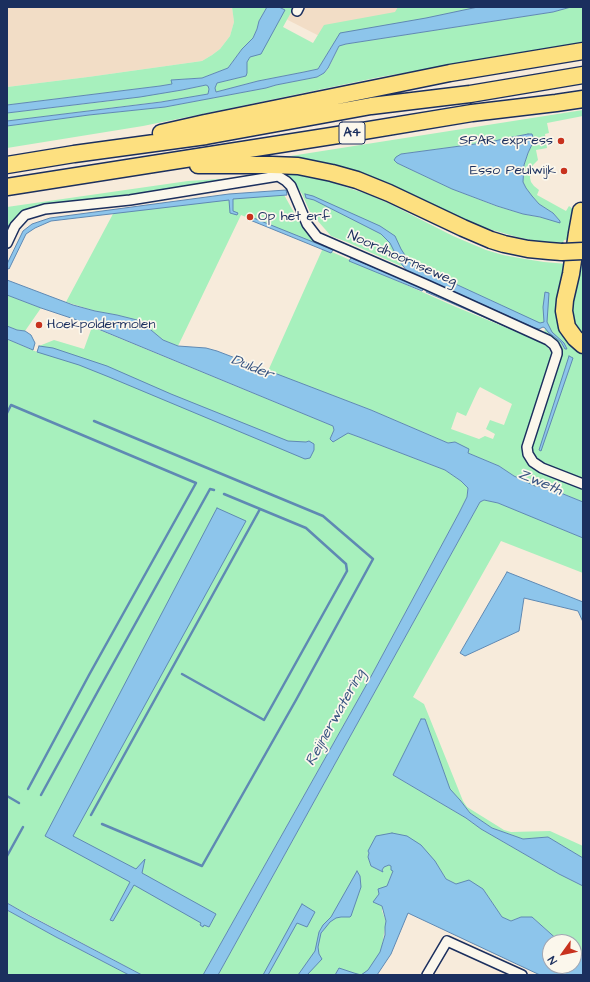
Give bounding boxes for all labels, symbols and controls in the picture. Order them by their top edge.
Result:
road number: A4 [339,122,365,144]
place label: SPAR express [459,133,553,149]
marker: SPAR express [556,136,566,146]
place label: Esso Peulwijk [470,163,556,179]
marker: Esso Peulwijk [559,166,569,176]
place label: Op het erf [258,209,330,225]
marker: Op het erf [245,212,255,222]
street label: Noordhoornseweg [345,227,459,291]
place label: Hoekpoldermolen [47,317,155,333]
marker: Hoekpoldermolen [34,320,44,330]
water label: Dulder [228,351,276,385]
water label: Zweth [516,466,564,500]
water label: Reijnerwatering [302,667,370,769]
north arrow [542,934,582,974]
text: N [544,953,561,967]

